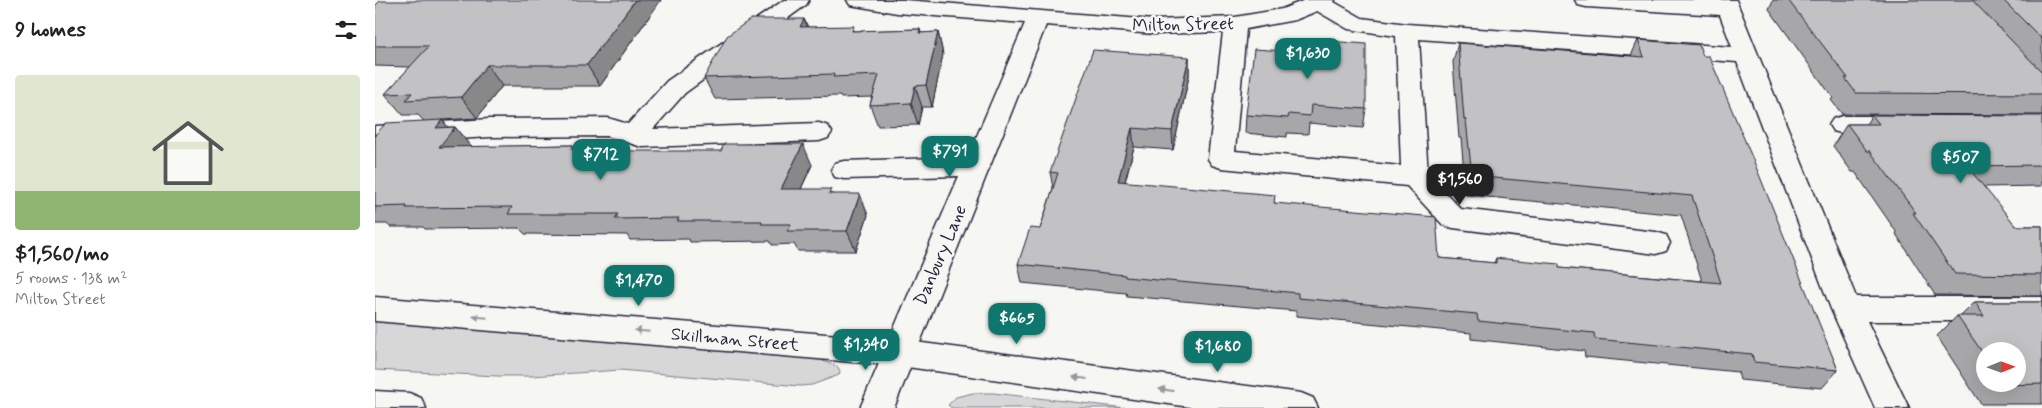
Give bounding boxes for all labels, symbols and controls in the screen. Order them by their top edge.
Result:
street label: Milton Street [1132,12,1234,38]
text: 9 homes [15,16,86,44]
icon: filters [332,16,360,44]
pin: $1,630 [1267,38,1349,80]
text: $1,630 [1286,43,1330,64]
icon: home [143,108,233,198]
pin: $791 [920,136,980,178]
pin: $712 [571,138,631,181]
text: $791 [933,141,967,162]
pin: $507 [1931,142,1991,184]
text: $712 [583,144,619,165]
text: $507 [1942,147,1980,168]
pin: $1,560 [1419,164,1501,206]
text: $1,560 [1437,169,1483,190]
street label: Danbury Lane [909,201,973,309]
text: $1,560/mo [15,240,109,268]
pin: $1,470 [598,264,680,307]
text: 5 rooms · 138 m² [15,268,127,289]
text: $1,470 [615,270,663,291]
text: Milton Street [15,289,106,310]
pin: $665 [987,302,1047,345]
text: $665 [999,308,1035,329]
one-way arrow [472,313,488,321]
street label: Skillman Street [670,322,800,358]
one-way arrow [634,326,650,334]
pin: $1,340 [825,328,907,371]
pin: $1,680 [1177,330,1259,373]
text: $1,340 [843,334,889,355]
text: $1,680 [1195,336,1241,357]
north arrow [1976,342,2026,392]
map controls [1976,342,2026,392]
one-way arrow [1071,374,1087,382]
one-way arrow [1158,385,1174,393]

